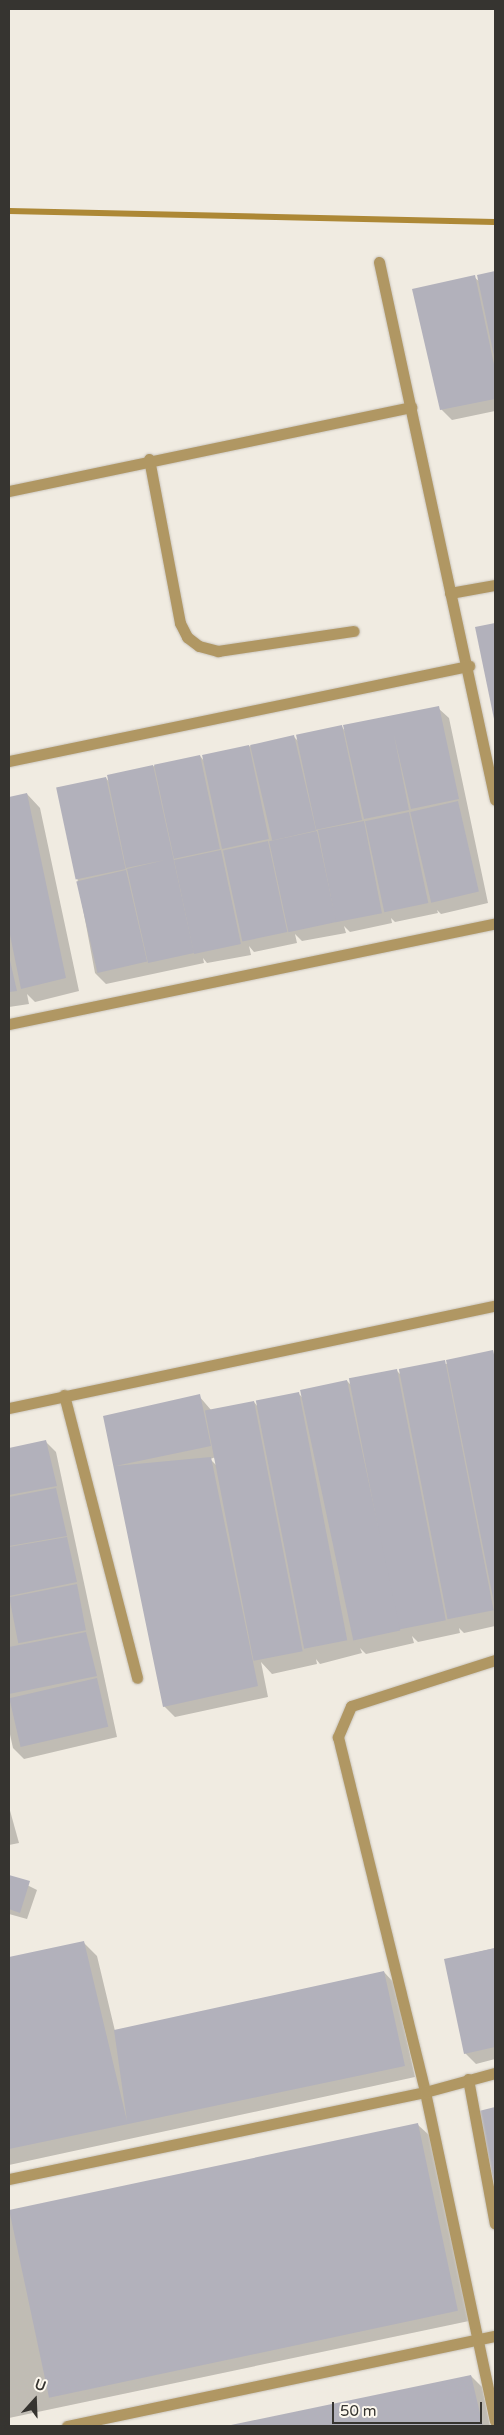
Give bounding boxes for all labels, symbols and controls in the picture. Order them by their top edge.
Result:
north arrow [10,2375,60,2425]
text: U [32,2376,48,2395]
scale bar [334,2392,484,2424]
text: 50 m [340,2402,377,2420]

